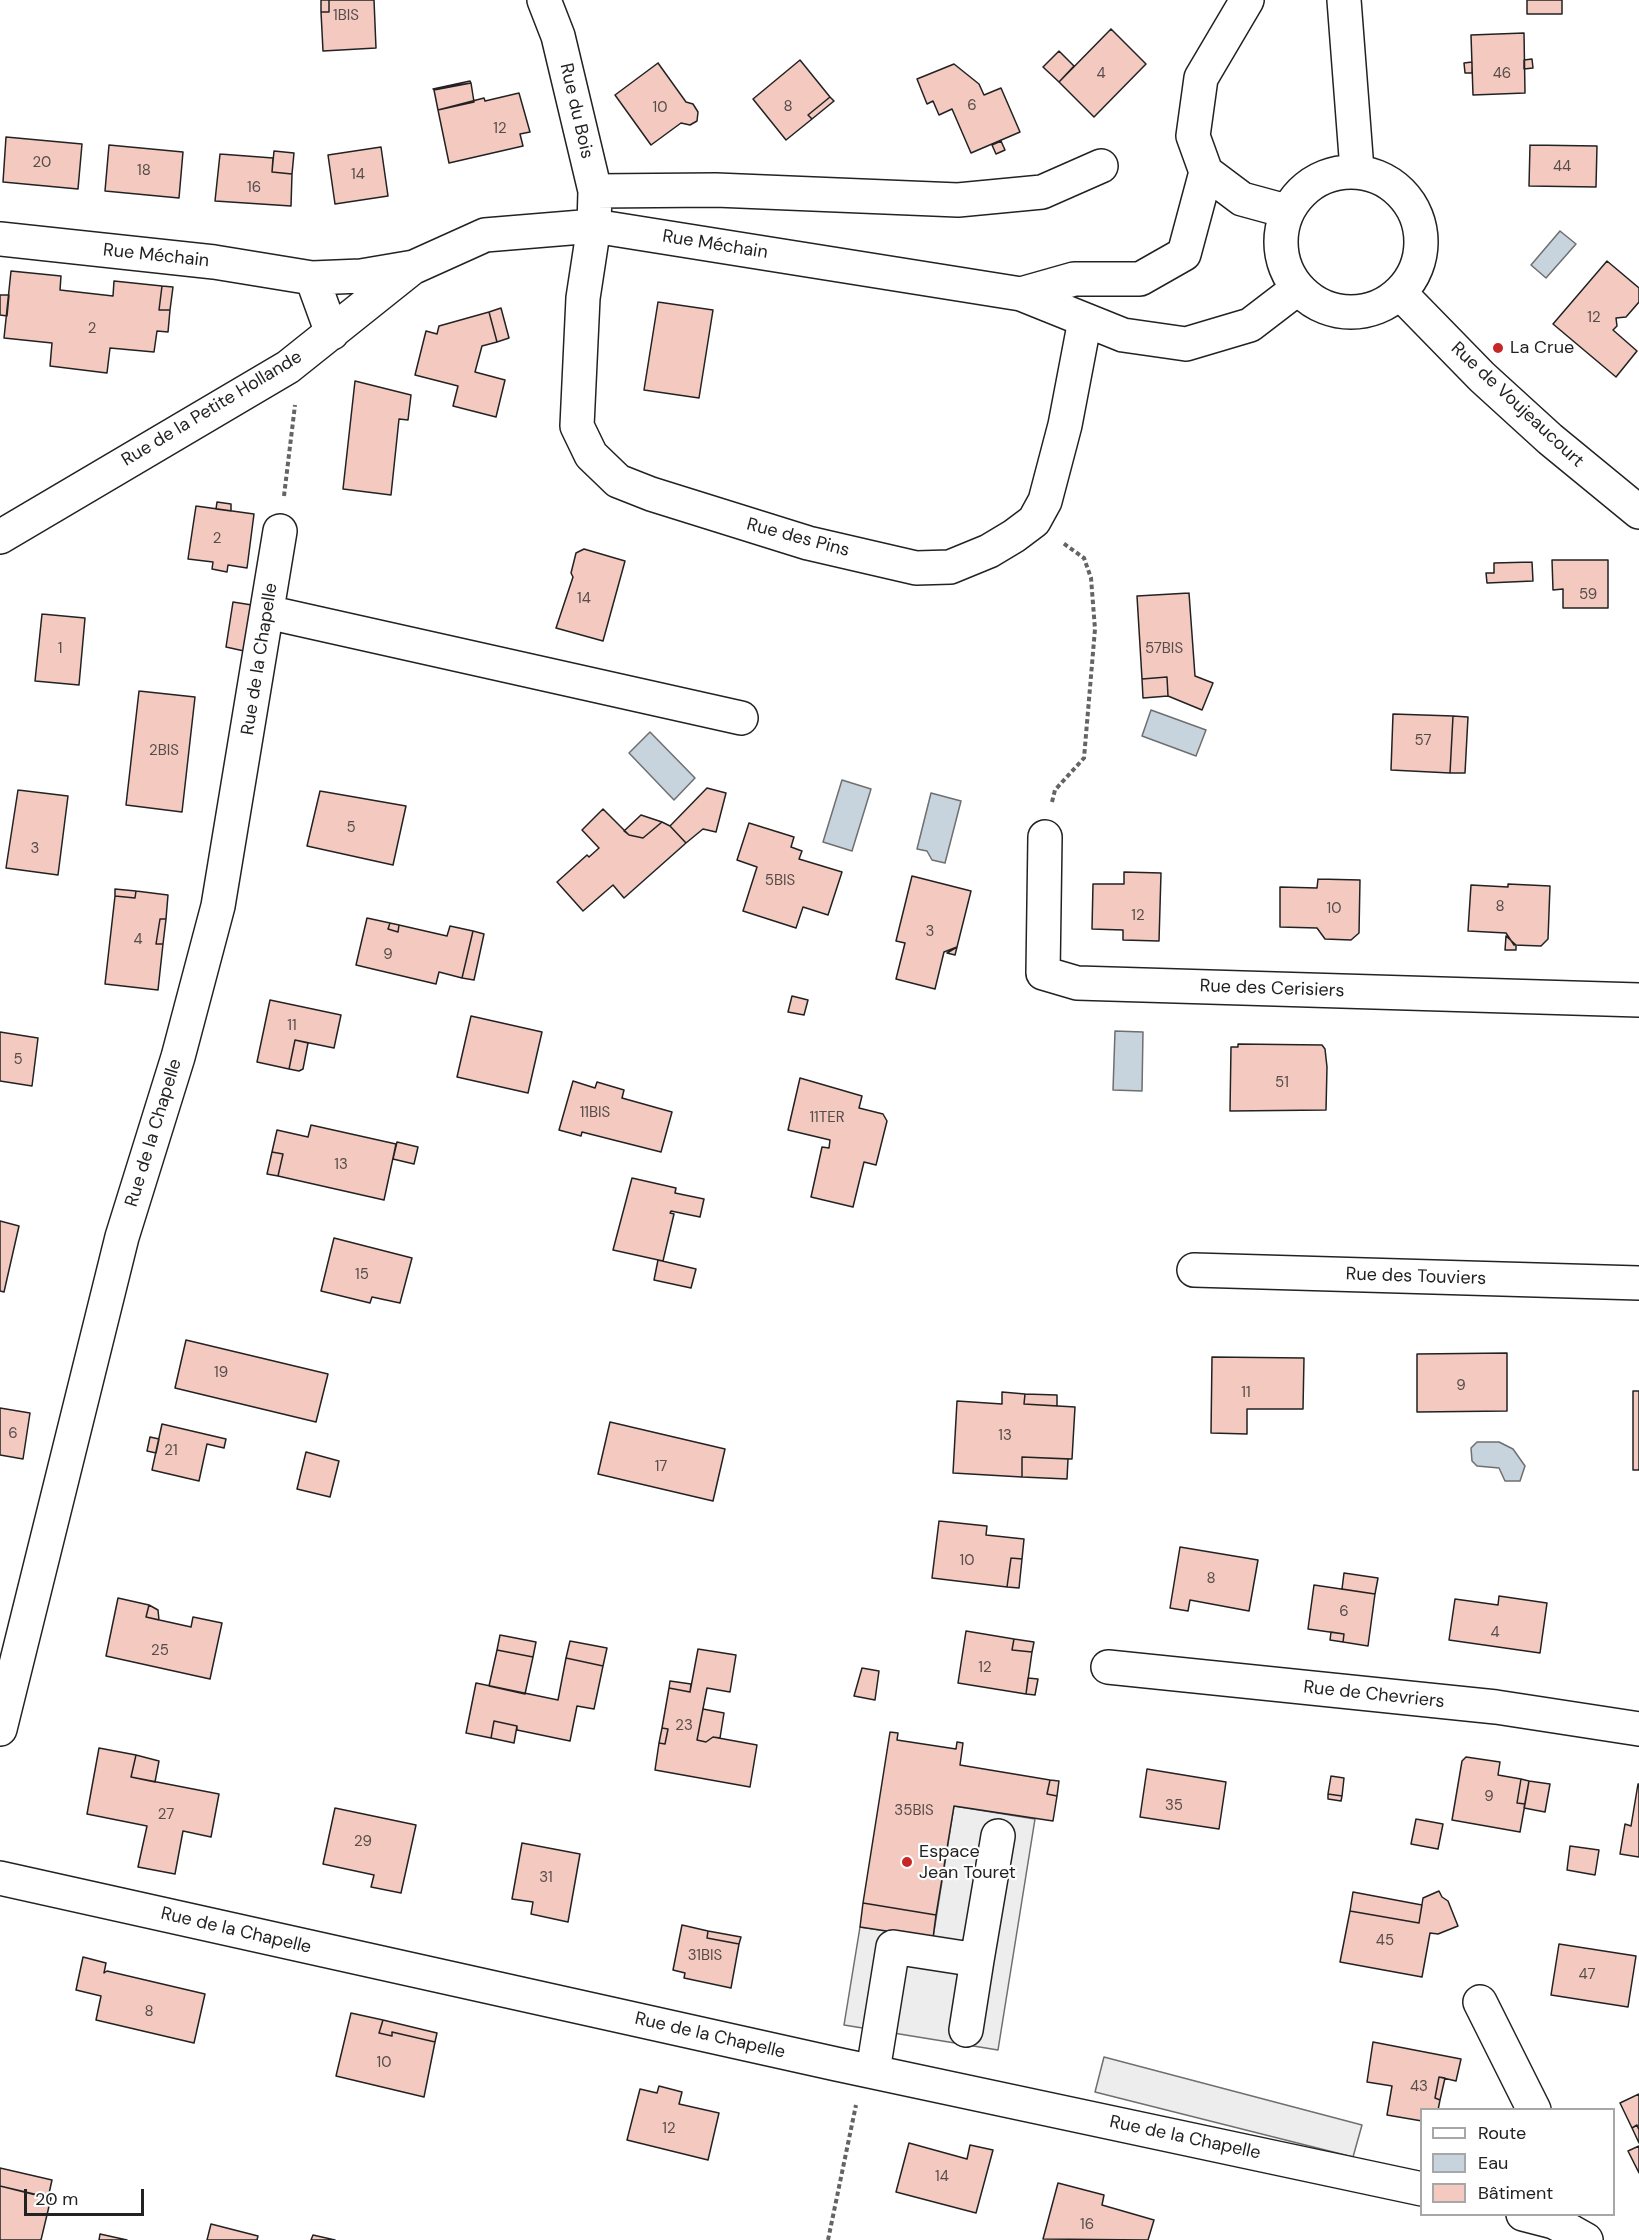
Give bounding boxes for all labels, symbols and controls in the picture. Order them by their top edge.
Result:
house number: 1BIS [333,7,359,25]
street label: Rue du Bois [555,61,597,161]
house number: 4 [1096,65,1106,83]
house number: 46 [1493,65,1511,83]
house number: 6 [967,97,977,115]
house number: 8 [783,98,793,116]
house number: 10 [653,99,667,117]
house number: 12 [493,120,507,138]
house number: 20 [33,154,51,172]
house number: 44 [1553,158,1571,176]
house number: 18 [137,162,151,180]
house number: 14 [351,166,365,184]
house number: 16 [247,179,261,197]
street label: Rue Méchain [661,226,769,264]
street label: Rue Méchain [102,240,210,272]
house number: 12 [1587,309,1601,327]
house number: 2 [88,320,96,338]
place label: La Crue [1510,337,1574,359]
street label: Rue de Voujeaucourt [1446,338,1588,472]
marker: La Crue [1491,341,1505,355]
street label: Rue de la Petite Hollande [118,347,306,471]
street label: Rue des Pins [744,514,852,562]
house number: 2 [213,530,221,548]
street label: Rue de la Chapelle [237,581,283,737]
house number: 59 [1579,586,1597,604]
house number: 14 [577,590,591,608]
house number: 1 [58,640,62,658]
house number: 57BIS [1145,640,1183,658]
house number: 57 [1415,732,1431,750]
house number: 2BIS [149,742,179,760]
house number: 5 [346,819,356,837]
house number: 3 [31,840,39,858]
house number: 5BIS [765,872,795,890]
house number: 8 [1495,898,1505,916]
house number: 10 [1327,900,1341,918]
house number: 12 [1131,907,1145,925]
house number: 3 [926,923,934,941]
house number: 4 [133,931,143,949]
house number: 9 [383,946,393,964]
street label: Rue des Cerisiers [1199,976,1345,1002]
house number: 11 [287,1017,297,1035]
house number: 5 [13,1051,23,1069]
street label: Rue de la Chapelle [121,1056,187,1210]
house number: 51 [1275,1074,1289,1092]
house number: 11BIS [580,1104,610,1122]
house number: 11TER [809,1109,845,1127]
house number: 13 [334,1156,348,1174]
street label: Rue des Touviers [1345,1264,1487,1290]
house number: 15 [355,1266,369,1284]
house number: 19 [214,1364,228,1382]
house number: 9 [1456,1377,1466,1395]
house number: 11 [1241,1384,1251,1402]
house number: 6 [8,1425,18,1443]
house number: 13 [998,1427,1012,1445]
house number: 21 [164,1442,178,1460]
house number: 17 [655,1458,667,1476]
house number: 10 [960,1552,974,1570]
house number: 8 [1206,1570,1216,1588]
house number: 6 [1339,1603,1349,1621]
house number: 4 [1490,1624,1500,1642]
house number: 25 [151,1642,169,1660]
house number: 12 [978,1659,992,1677]
street label: Rue de Chevriers [1302,1677,1446,1713]
house number: 23 [675,1717,693,1735]
house number: 9 [1484,1788,1494,1806]
house number: 35 [1165,1797,1183,1815]
house number: 35BIS [894,1802,934,1820]
house number: 27 [158,1806,174,1824]
house number: 29 [354,1833,372,1851]
place label: Espace Jean Touret [919,1841,1016,1884]
marker: Espace Jean Touret [900,1855,914,1869]
house number: 31 [539,1869,553,1887]
street label: Rue de la Chapelle [159,1903,313,1959]
house number: 45 [1376,1932,1394,1950]
house number: 31BIS [688,1947,722,1965]
house number: 47 [1578,1966,1596,1984]
house number: 8 [144,2003,154,2021]
street label: Rue de la Chapelle [633,2008,787,2064]
house number: 10 [377,2054,391,2072]
house number: 43 [1410,2078,1428,2096]
legend [1420,2108,1615,2216]
street label: Rue de la Chapelle [1108,2111,1262,2165]
house number: 12 [662,2120,676,2138]
text: Route [1478,2121,1526,2145]
text: Eau [1478,2151,1508,2175]
house number: 14 [935,2168,949,2186]
scale bar [27,2177,147,2215]
text: Bâtiment [1478,2181,1553,2205]
text: 20 m [35,2187,78,2211]
house number: 16 [1080,2216,1094,2234]

